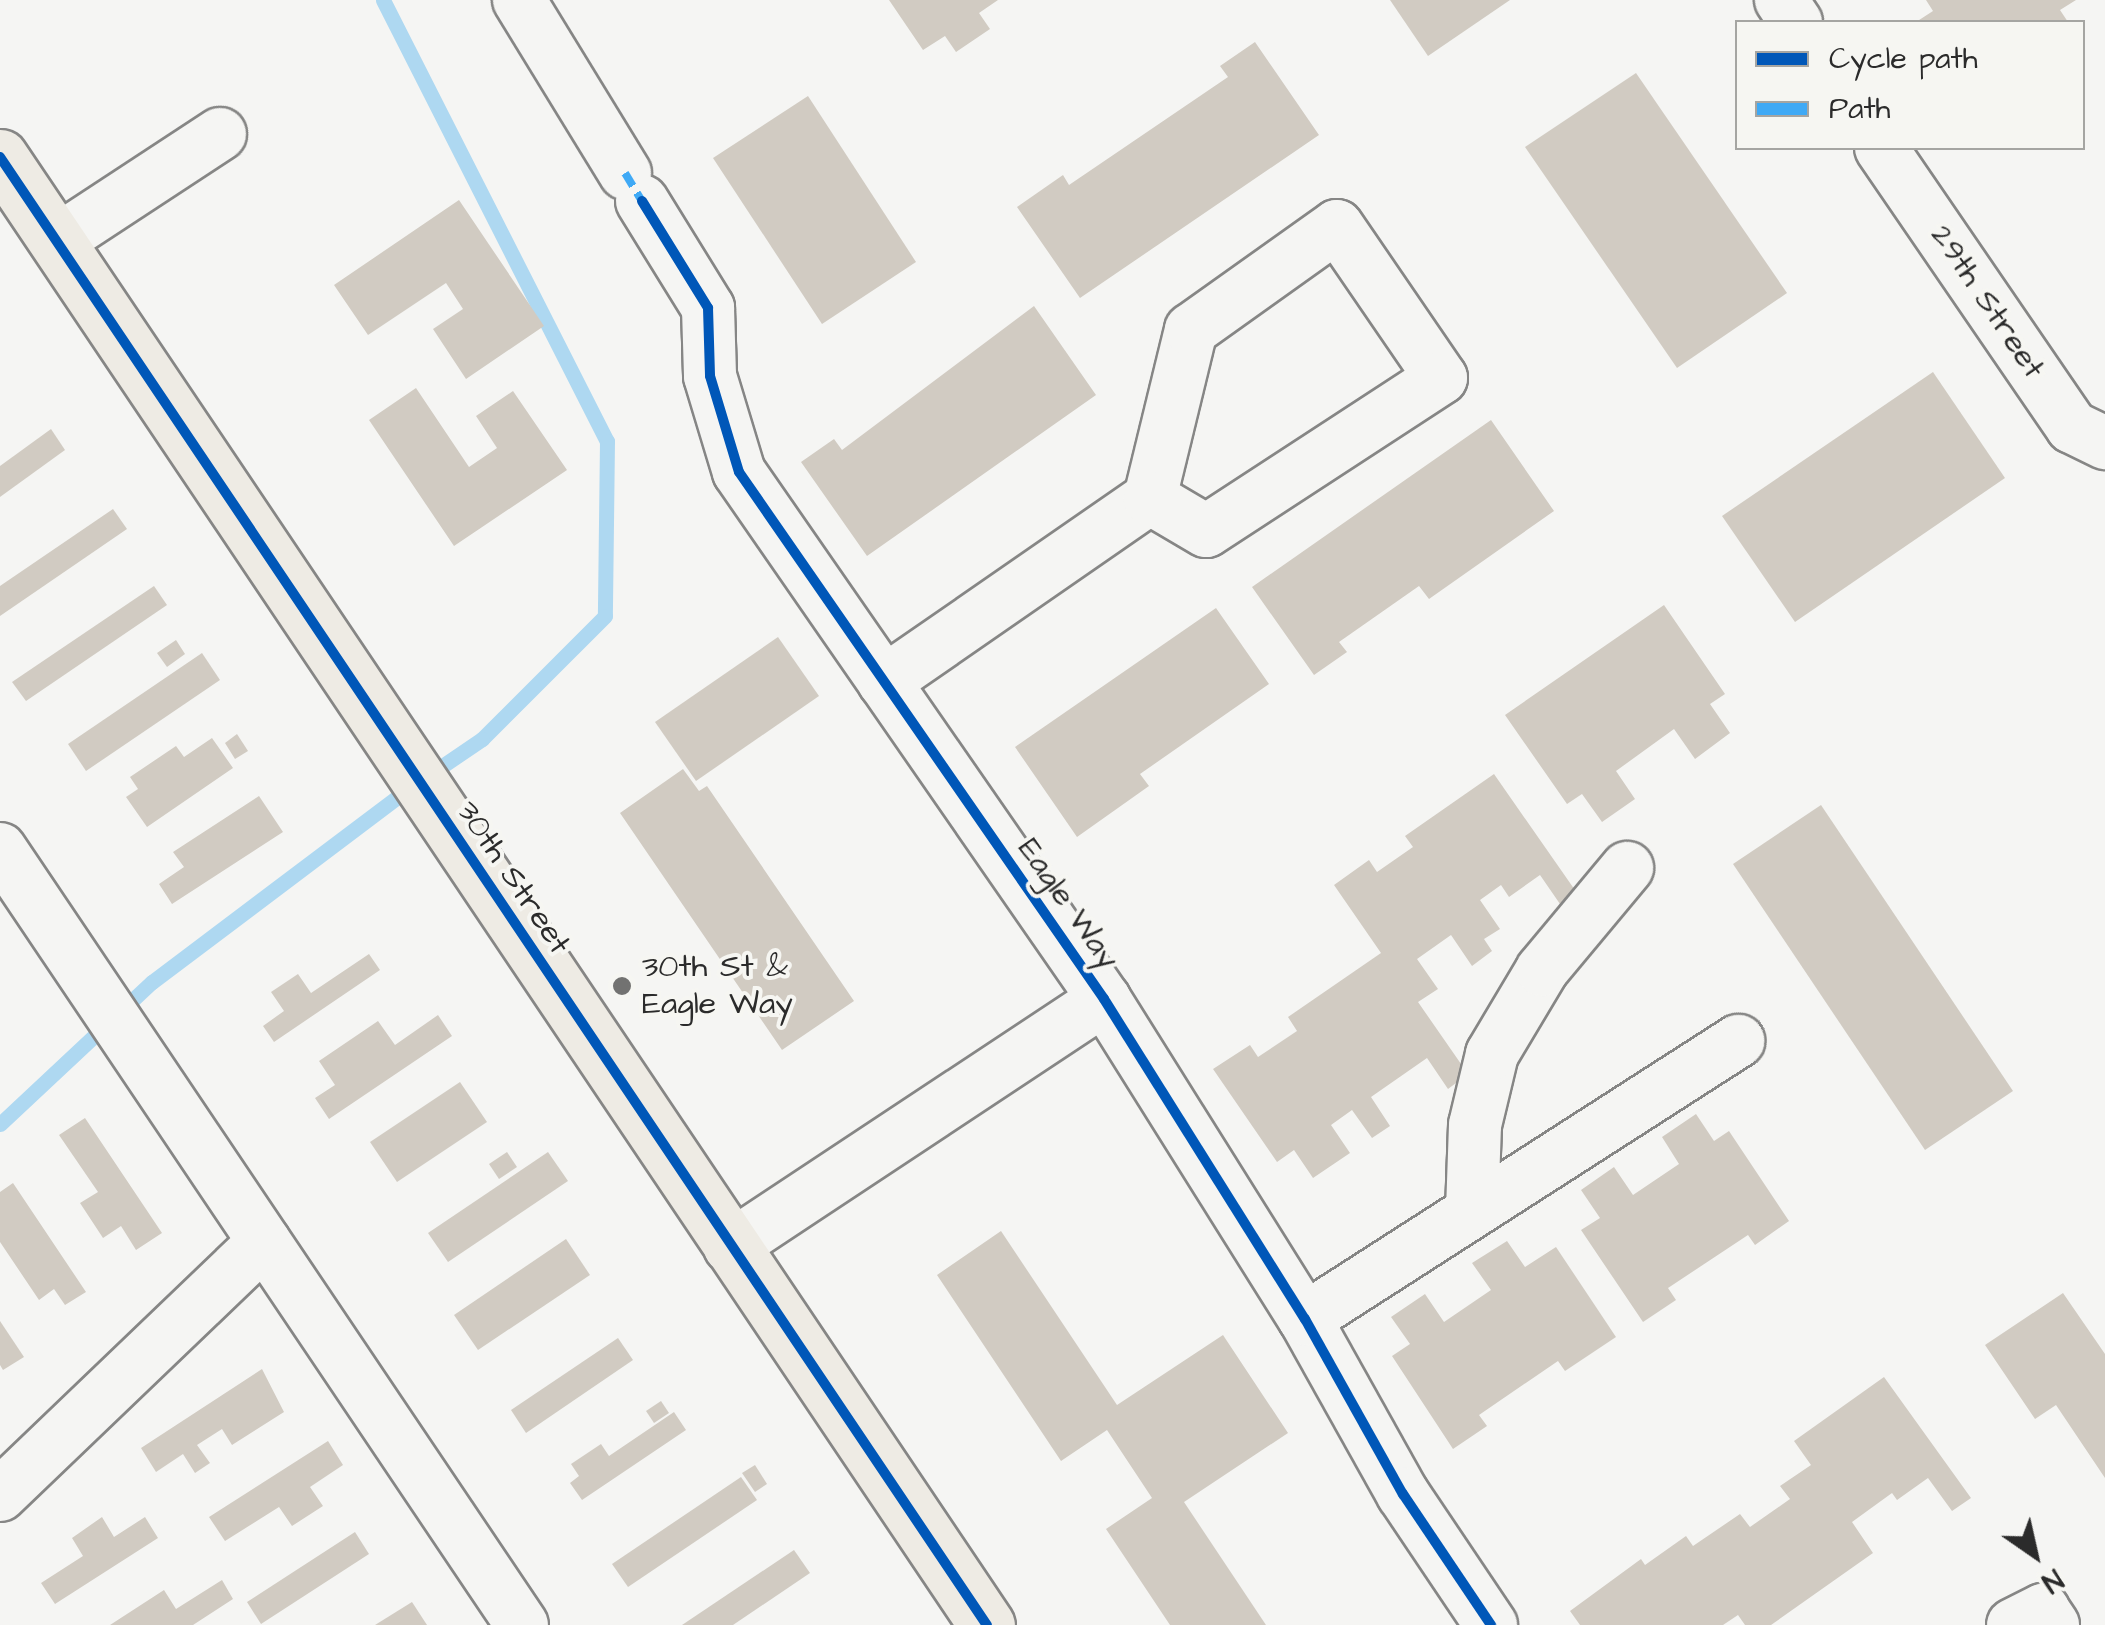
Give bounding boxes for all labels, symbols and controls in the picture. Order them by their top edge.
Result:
legend [1735,20,2085,150]
text: Cycle path [1829,38,1978,80]
text: Path [1829,88,1890,130]
street label: 29th Street [1922,218,2052,386]
street label: 30th Street [448,794,578,962]
street label: Eagle Way [1009,831,1127,977]
place label: 30th St & Eagle Way [642,949,793,1024]
marker: 30th St & Eagle Way [611,975,633,997]
north arrow [1985,1505,2085,1605]
text: N [2034,1559,2070,1601]

